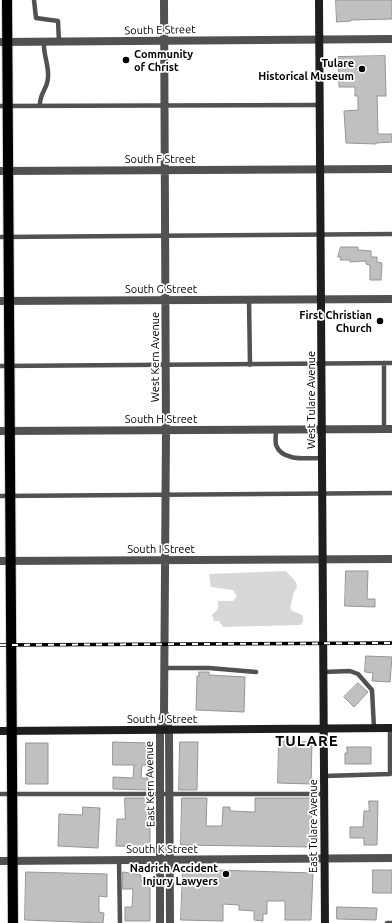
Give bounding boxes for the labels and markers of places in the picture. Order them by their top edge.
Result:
place label: Community of Christ [134,47,193,73]
marker: Community of Christ [121,55,131,65]
place label: Tulare Historical Museum [258,56,354,82]
marker: Tulare Historical Museum [357,64,367,74]
place label: First Christian Church [299,308,372,334]
marker: First Christian Church [375,316,385,326]
place label: Nadrich Accident Injury Lawyers [130,861,218,887]
marker: Nadrich Accident Injury Lawyers [221,869,231,879]

